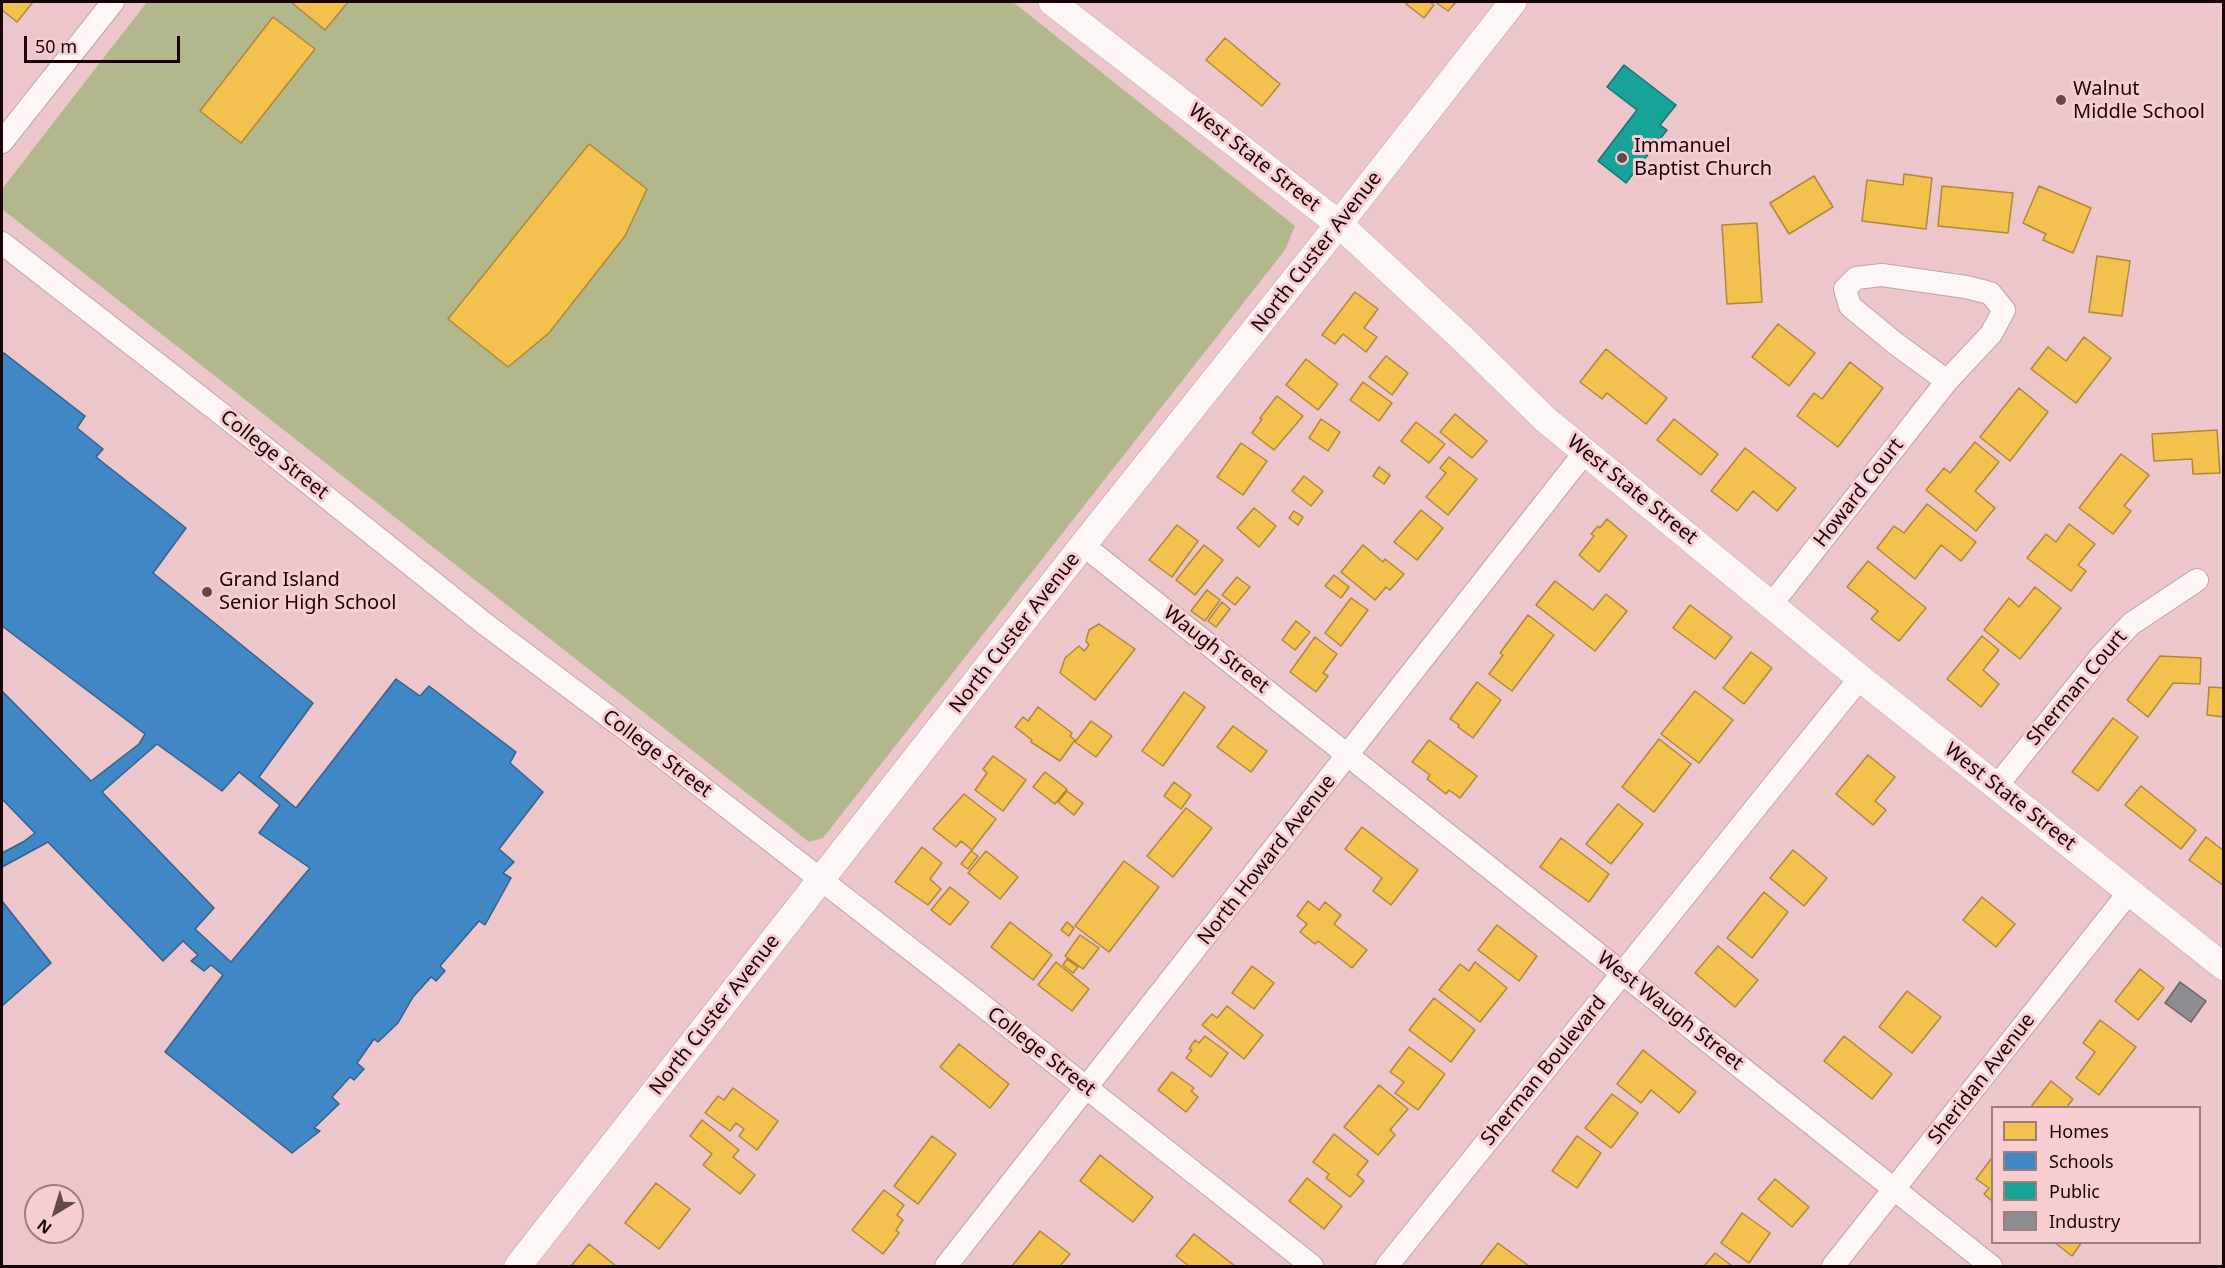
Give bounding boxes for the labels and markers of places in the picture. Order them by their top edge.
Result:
place label: Walnut Middle School [2073,77,2205,124]
marker: Walnut Middle School [2054,93,2068,107]
place label: Immanuel Baptist Church [1634,134,1772,181]
marker: Immanuel Baptist Church [1615,151,1629,165]
place label: Grand Island Senior High School [219,568,396,615]
marker: Grand Island Senior High School [200,585,214,599]

